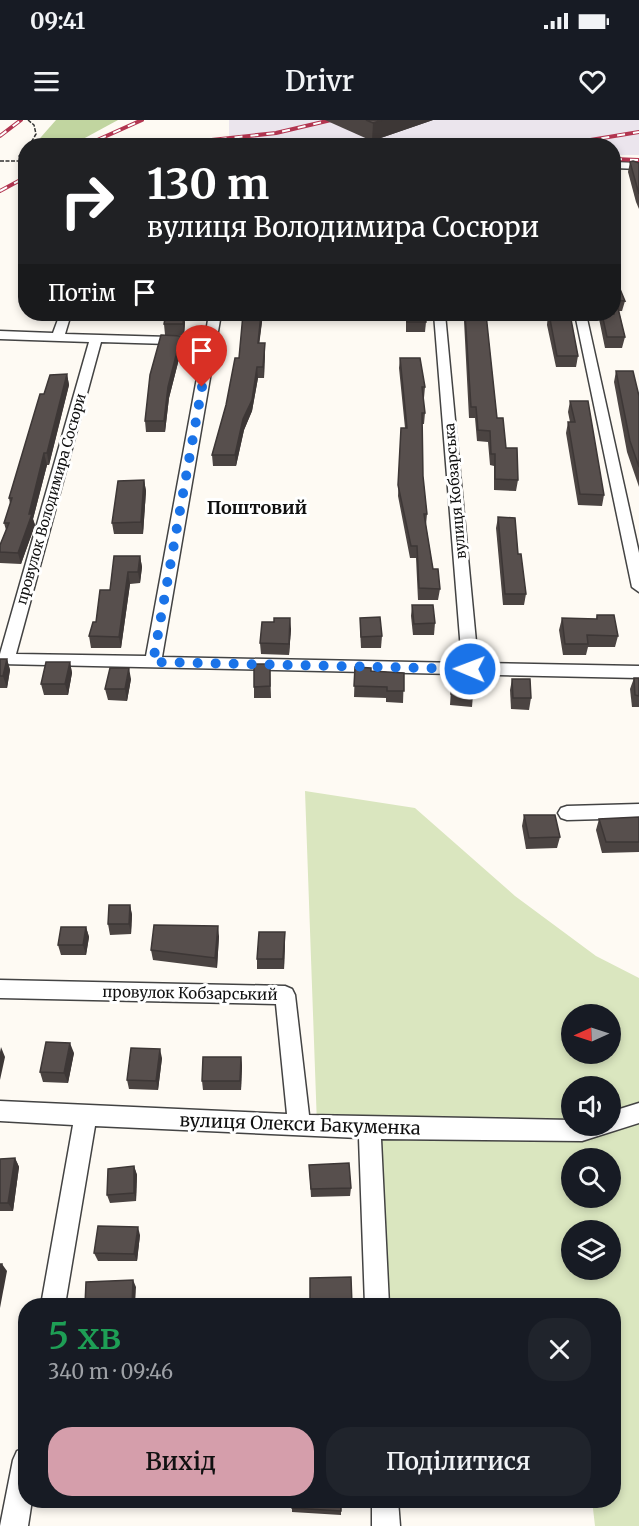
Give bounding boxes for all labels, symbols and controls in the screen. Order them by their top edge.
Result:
text: 09:41 [30,7,85,35]
text: Drivr [285,64,354,98]
icon: menu [30,65,63,98]
icon: heart [576,65,609,98]
text: 130 m [147,158,269,210]
icon: right [48,162,126,240]
text: вулиця Володимира Сосюри [147,210,539,244]
icon: arrive [128,276,161,309]
text: Потім [48,279,116,307]
pin [176,325,227,387]
icon: arrive [185,334,218,367]
street label: провулок Володимира Сосюри [12,391,90,607]
street label: вулиця Кобзарська [440,422,470,560]
district label: Поштовий [207,496,308,519]
position arrow [438,637,502,701]
street label: провулок Кобзарський [102,982,278,1004]
north arrow [561,1004,621,1064]
map controls [561,1004,621,1280]
button: sound [561,1076,621,1136]
street label: вулиця Олекси Бакуменка [179,1108,421,1140]
button: search [561,1148,621,1208]
button: layers [561,1220,621,1280]
text: 5 хв [48,1314,121,1359]
button: close [528,1318,591,1381]
text: 340 m · 09:46 [48,1359,173,1384]
button: Вихід [48,1427,314,1496]
button: Поділитися [326,1427,591,1496]

